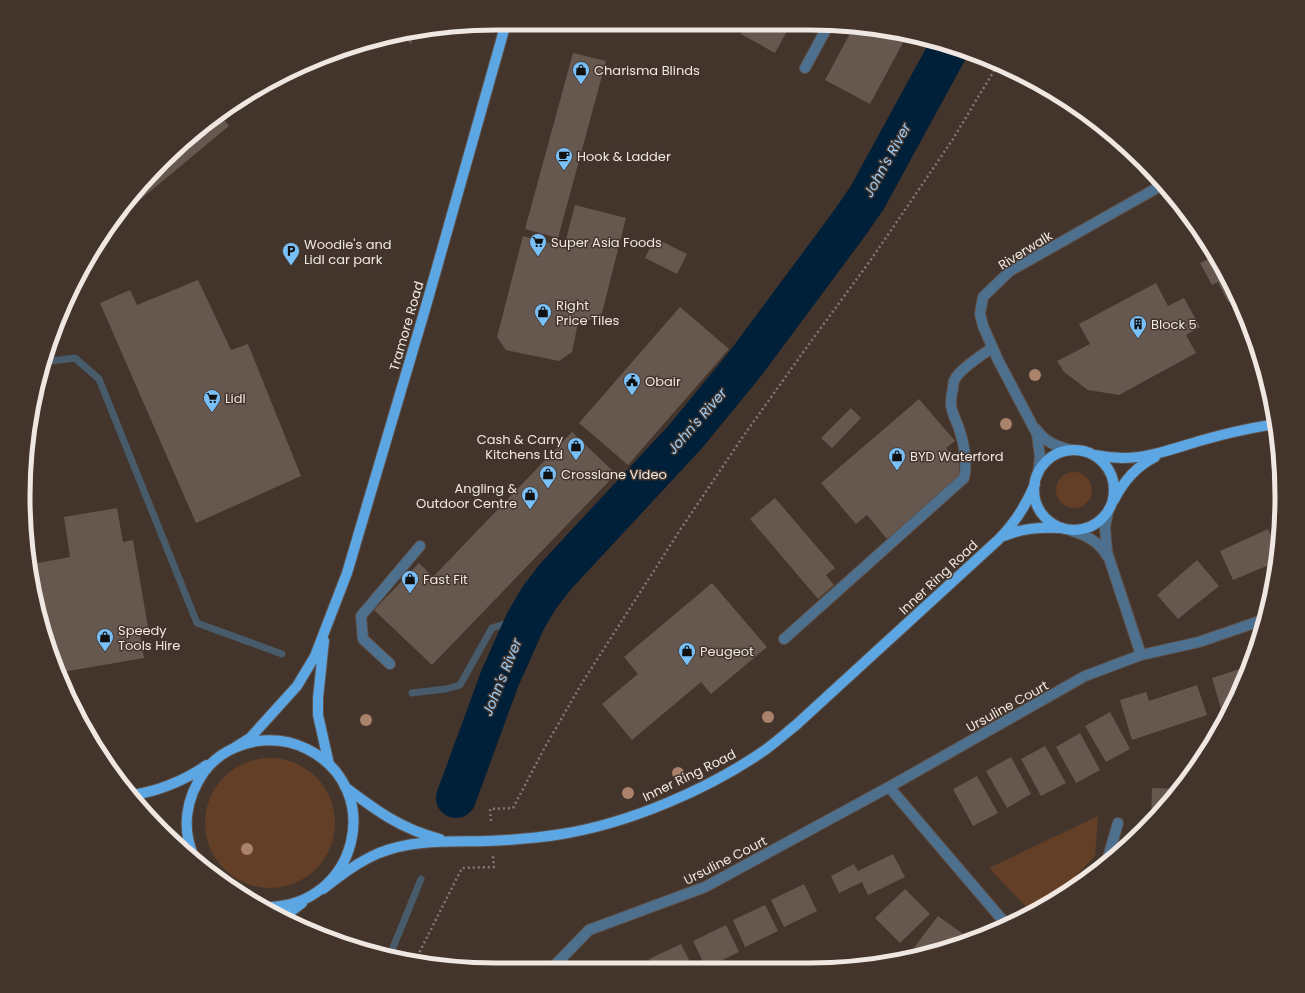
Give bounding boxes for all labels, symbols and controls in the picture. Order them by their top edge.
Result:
shop icon: Charisma Blinds [571,60,591,85]
place label: Charisma Blinds [594,61,700,80]
water label: John's River [858,119,916,201]
cafe icon: Hook & Ladder [554,146,574,171]
place label: Hook & Ladder [577,147,671,166]
street label: Riverwalk [995,226,1056,275]
supermarket icon: Super Asia Foods [528,232,548,257]
place label: Super Asia Foods [551,233,662,252]
place label: Woodie's and Lidl car park [304,235,392,269]
parking icon: Woodie's and Lidl car park [281,241,301,266]
street label: Tramore Road [385,279,428,373]
place label: Right Price Tiles [556,296,619,330]
shop icon: Right Price Tiles [533,302,553,327]
building icon: Block 5 [1128,314,1148,339]
place label: Block 5 [1151,315,1197,334]
public building icon: Obair [622,371,642,396]
place label: Obair [645,372,681,391]
water label: John's River [663,383,732,458]
supermarket icon: Lidl [202,388,222,413]
place label: Lidl [225,389,246,408]
place label: Cash & Carry Kitchens Ltd [477,430,564,464]
shop icon: Cash & Carry Kitchens Ltd [566,436,586,461]
shop icon: BYD Waterford [887,446,907,471]
place label: BYD Waterford [910,447,1004,466]
shop icon: Crosslane Video [538,464,558,489]
place label: Crosslane Video [561,465,667,484]
place label: Angling & Outdoor Centre [416,479,517,513]
shop icon: Angling & Outdoor Centre [520,485,540,510]
street label: Inner Ring Road [895,536,982,619]
shop icon: Fast Fit [400,569,420,594]
place label: Fast Fit [423,570,468,589]
place label: Speedy Tools Hire [118,621,180,655]
shop icon: Speedy Tools Hire [95,627,115,652]
water label: John's River [477,635,527,719]
shop icon: Peugeot [677,641,697,666]
place label: Peugeot [700,642,754,661]
street label: Ursuline Court [963,676,1052,737]
street label: Inner Ring Road [639,745,739,806]
street label: Ursuline Court [680,831,770,890]

